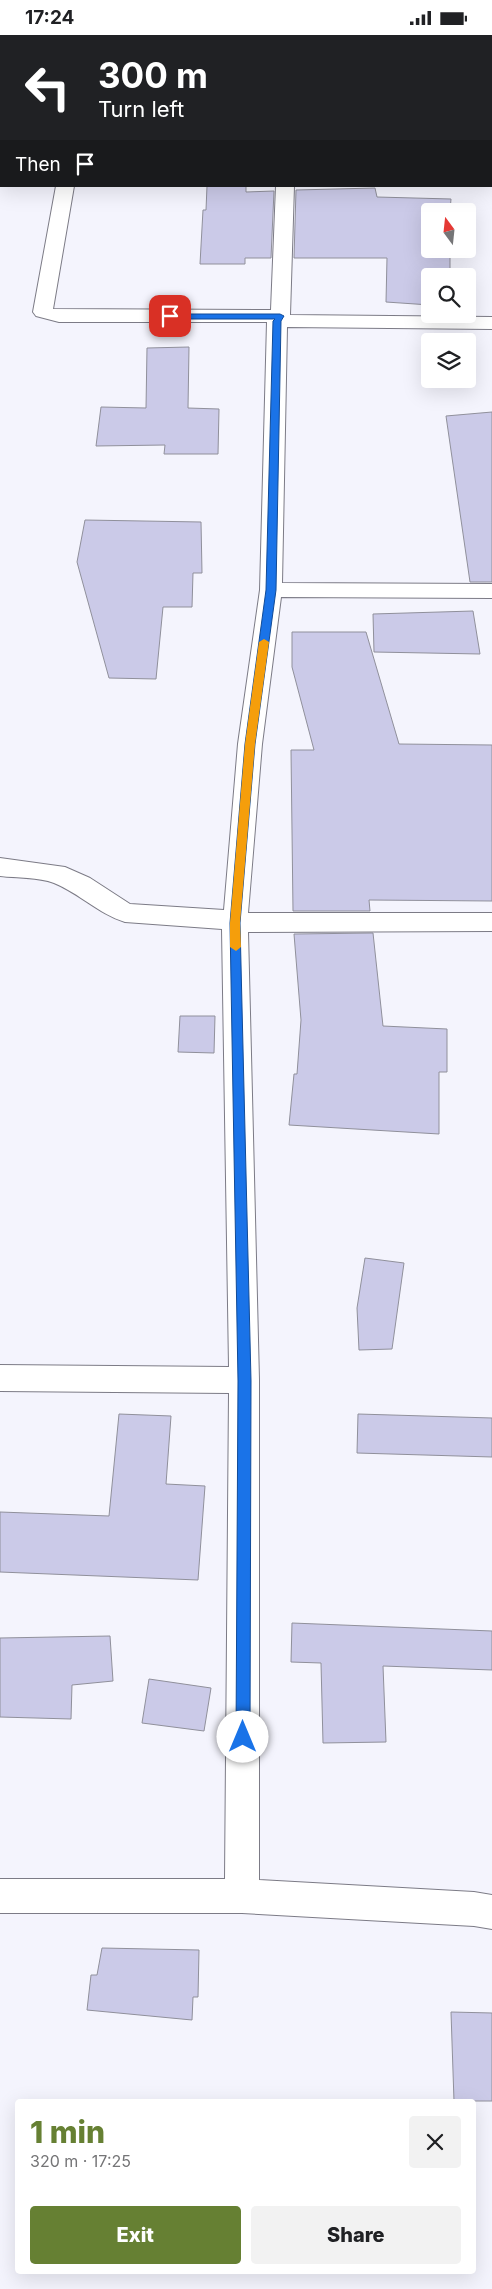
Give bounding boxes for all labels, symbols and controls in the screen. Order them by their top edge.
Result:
text: 17:24 [25,6,74,29]
text: 300 m [98,54,208,96]
icon: left [15,55,80,120]
text: Turn left [98,96,184,122]
icon: arrive [71,150,99,178]
text: Then [15,153,61,176]
north arrow [421,203,476,257]
map controls [421,203,476,388]
button: search [421,268,476,323]
pin [149,295,191,337]
icon: arrive [156,302,184,330]
button: layers [421,333,476,388]
position arrow [216,1710,268,1762]
text: 1 min [30,2114,105,2150]
button: close [409,2116,461,2168]
text: 320 m · 17:25 [30,2151,131,2171]
button: Exit [30,2206,241,2264]
button: Share [251,2206,461,2264]

